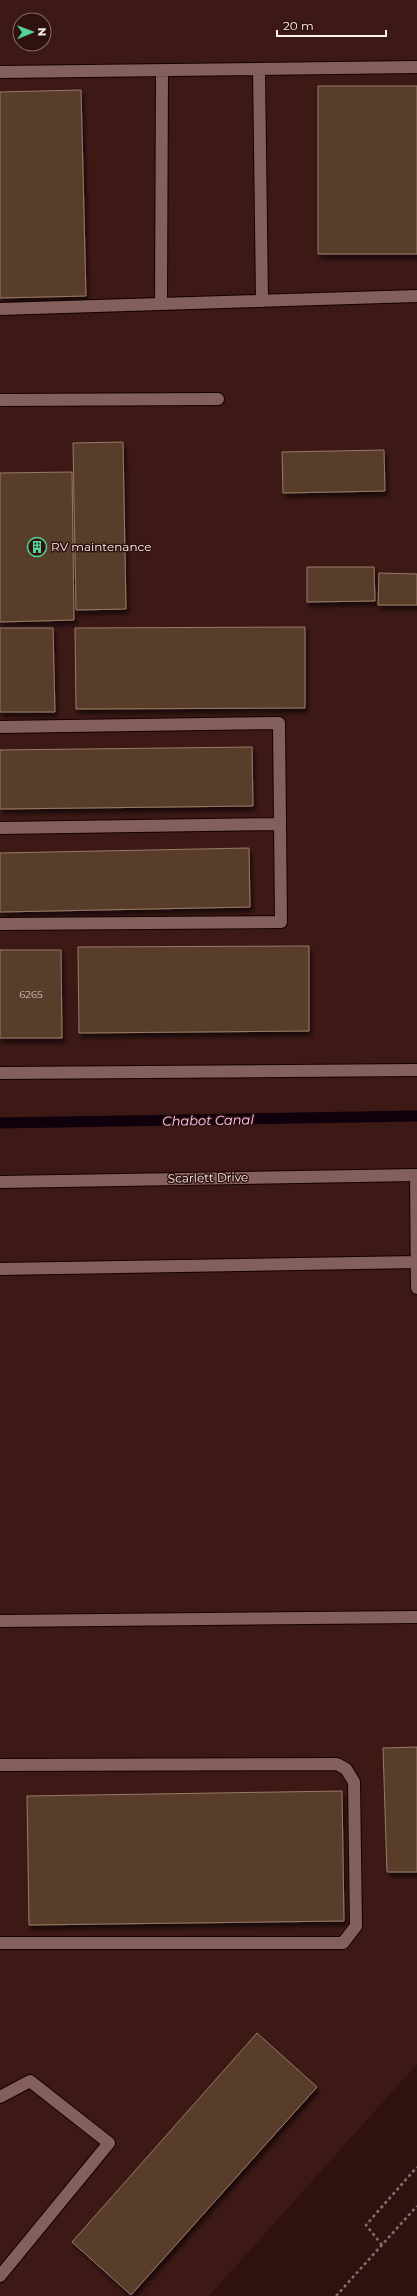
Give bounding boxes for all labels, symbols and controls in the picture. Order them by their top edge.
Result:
north arrow [12,12,52,52]
scale bar [277,12,386,38]
text: 20 m [283,18,314,33]
text: N [35,27,49,36]
building icon: RV maintenance [26,536,48,558]
place label: RV maintenance [51,539,151,554]
house number: 6265 [19,988,43,1001]
water label: Chabot Canal [162,1111,254,1129]
street label: Scarlett Drive [168,1169,248,1186]

